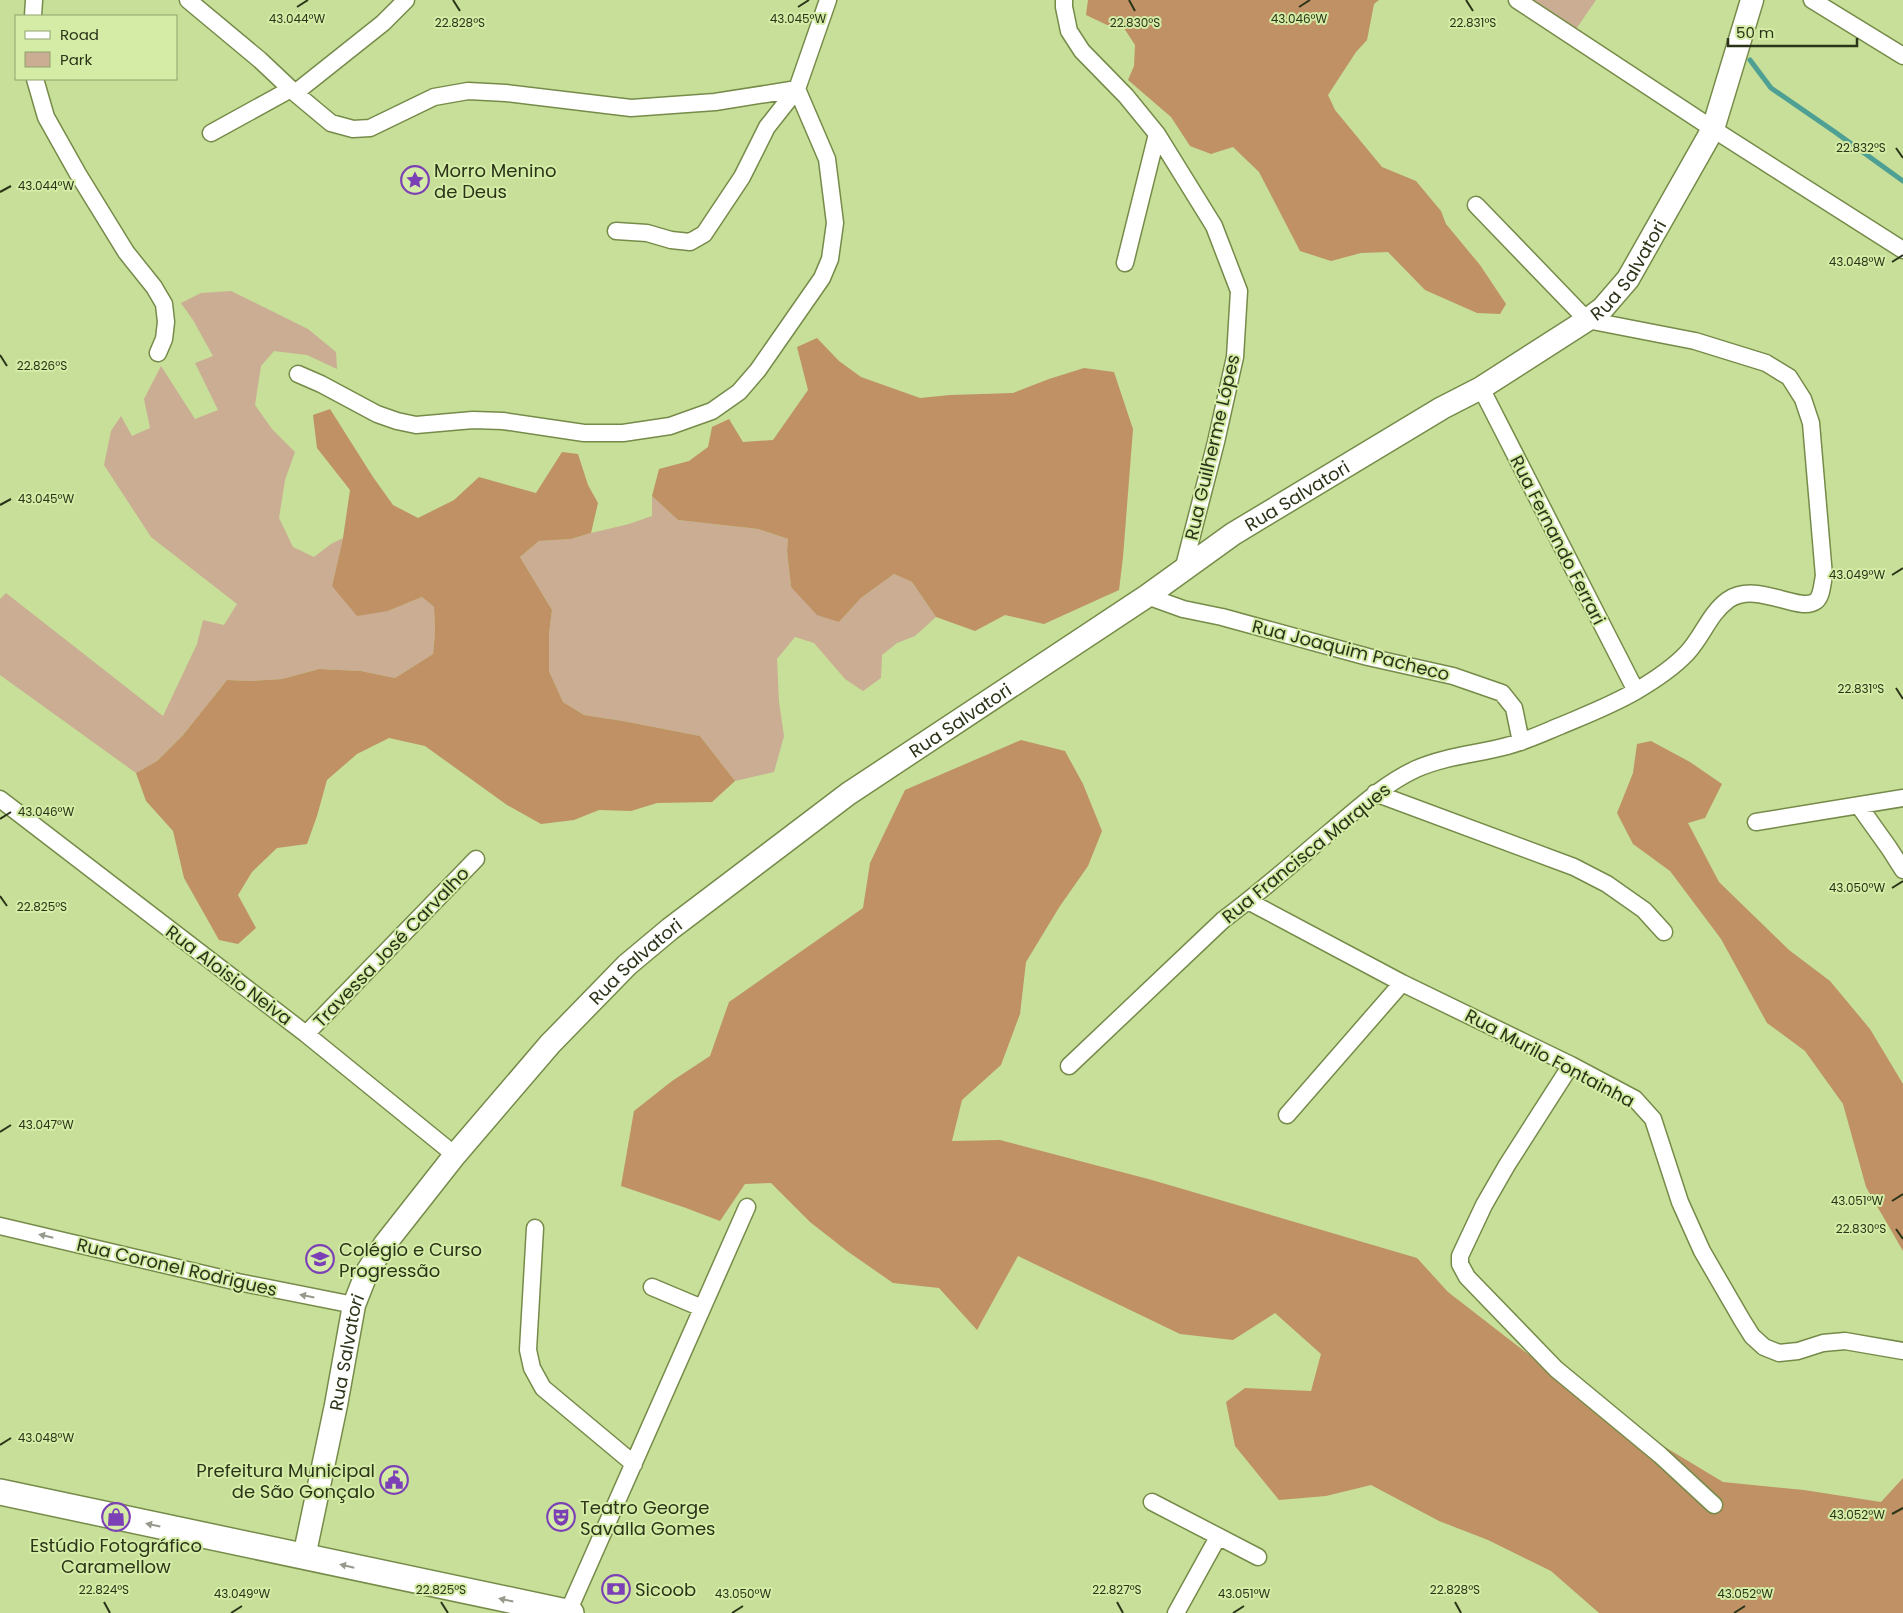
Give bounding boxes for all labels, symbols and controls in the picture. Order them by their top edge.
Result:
text: 43.044°W [269,10,325,27]
text: 43.045°W [770,10,826,27]
text: 43.046°W [1271,10,1328,27]
text: 22.828°S [435,14,485,31]
text: 22.830°S [1110,14,1160,31]
text: 22.831°S [1450,14,1496,31]
legend [15,15,178,80]
scale bar [1728,15,1857,47]
text: 50 m [1736,22,1774,43]
text: Road [60,24,99,45]
text: Park [60,49,92,70]
text: 22.832°S [1836,139,1886,156]
place label: Morro Menino de Deus [434,158,556,204]
place icon: Morro Menino de Deus [400,165,430,195]
text: 43.044°W [18,177,74,194]
street label: Rua Salvatori [1585,215,1672,326]
text: 43.048°W [1829,253,1885,270]
street label: Rua Guilherme Lópes [1178,352,1246,542]
text: 22.826°S [17,357,67,374]
street label: Rua Fernando Ferrari [1504,451,1612,629]
street label: Rua Salvatori [1240,454,1354,537]
text: 43.045°W [18,490,74,507]
text: 43.049°W [1829,566,1885,583]
street label: Rua Joaquim Pacheco [1250,613,1452,687]
street label: Rua Salvatori [904,677,1016,763]
text: 22.831°S [1838,680,1884,697]
street label: Rua Francisca Marques [1216,777,1396,929]
text: 43.046°W [18,803,75,820]
street label: Travessa José Carvalho [307,861,475,1033]
text: 43.050°W [1829,879,1885,896]
text: 22.825°S [17,898,67,915]
street label: Rua Salvatori [583,912,687,1010]
street label: Rua Aloisio Neiva [161,919,297,1031]
street label: Rua Murilo Fontainha [1461,1003,1639,1113]
text: 43.047°W [18,1116,74,1133]
text: 43.051°W [1831,1192,1884,1209]
text: 22.830°S [1836,1220,1886,1237]
one-way arrow [38,1232,53,1240]
street label: Rua Coronel Rodrigues [74,1232,280,1302]
place label: Colégio e Curso Progressão [339,1237,482,1283]
school or university icon: Colégio e Curso Progressão [305,1244,335,1274]
street label: Rua Salvatori [323,1290,370,1413]
one-way arrow [299,1292,314,1300]
text: 43.048°W [18,1429,74,1446]
place label: Prefeitura Municipal de São Gonçalo [196,1458,375,1504]
public building icon: Prefeitura Municipal de São Gonçalo [379,1465,409,1495]
place label: Teatro George Savalla Gomes [580,1495,715,1541]
shop icon: Estúdio Fotográfico Caramellow [101,1502,131,1532]
theatre icon: Teatro George Savalla Gomes [546,1502,576,1532]
text: 43.052°W [1829,1506,1885,1523]
one-way arrow [146,1521,161,1529]
place label: Estúdio Fotográfico Caramellow [30,1533,202,1579]
one-way arrow [339,1562,354,1570]
bank icon: Sicoob [601,1574,631,1604]
place label: Sicoob [635,1577,696,1602]
text: 22.824°S [79,1581,129,1598]
text: 22.825°S [416,1581,466,1598]
text: 22.827°S [1092,1581,1142,1598]
text: 22.828°S [1430,1581,1480,1598]
text: 43.049°W [214,1585,270,1602]
text: 43.050°W [715,1585,771,1602]
text: 43.051°W [1218,1585,1271,1602]
text: 43.052°W [1717,1585,1773,1602]
one-way arrow [497,1595,513,1603]

